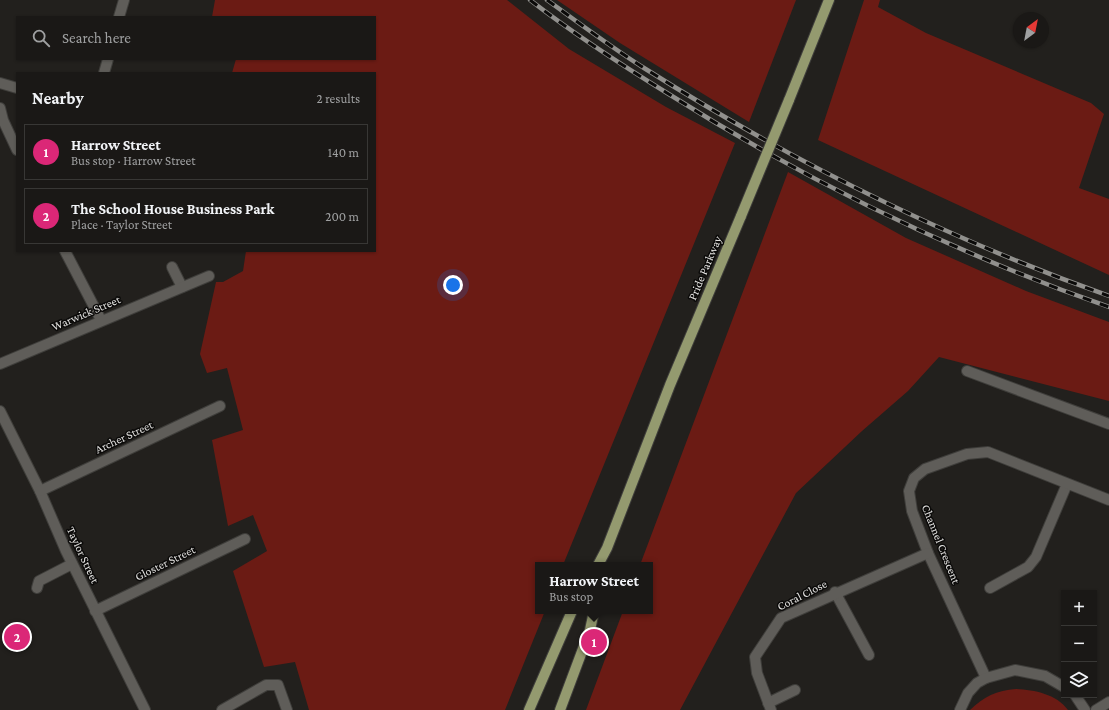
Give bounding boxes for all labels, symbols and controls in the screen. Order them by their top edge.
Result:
north arrow [1013,12,1049,48]
search box [16,16,376,60]
icon: search [30,27,52,49]
text: Search here [62,30,131,46]
text: Nearby [32,89,84,108]
text: 2 results [317,91,360,106]
text: Harrow Street [71,137,161,153]
text: 1 [44,145,48,160]
text: 140 m [328,145,359,160]
text: Bus stop · Harrow Street [71,153,196,168]
text: The School House Business Park [71,201,275,217]
text: 2 [43,209,49,224]
text: 200 m [325,209,359,224]
text: Place · Taylor Street [71,217,172,232]
street label: Pride Parkway [685,233,725,302]
your location [443,275,463,295]
street label: Warwick Street [50,292,123,334]
street label: Archer Street [93,417,156,456]
street label: Channel Crescent [919,502,964,587]
street label: Taylor Street [64,524,103,586]
street label: Gloster Street [133,542,198,584]
popup [535,562,653,614]
text: Harrow Street [549,573,639,589]
street label: Coral Close [775,576,829,614]
text: Bus stop [549,589,593,604]
map controls [1061,590,1097,698]
button: + [1061,590,1097,626]
pin: 2 [4,622,30,652]
button: − [1061,626,1097,662]
pin: 1 [581,627,607,657]
button: layers [1061,662,1097,698]

